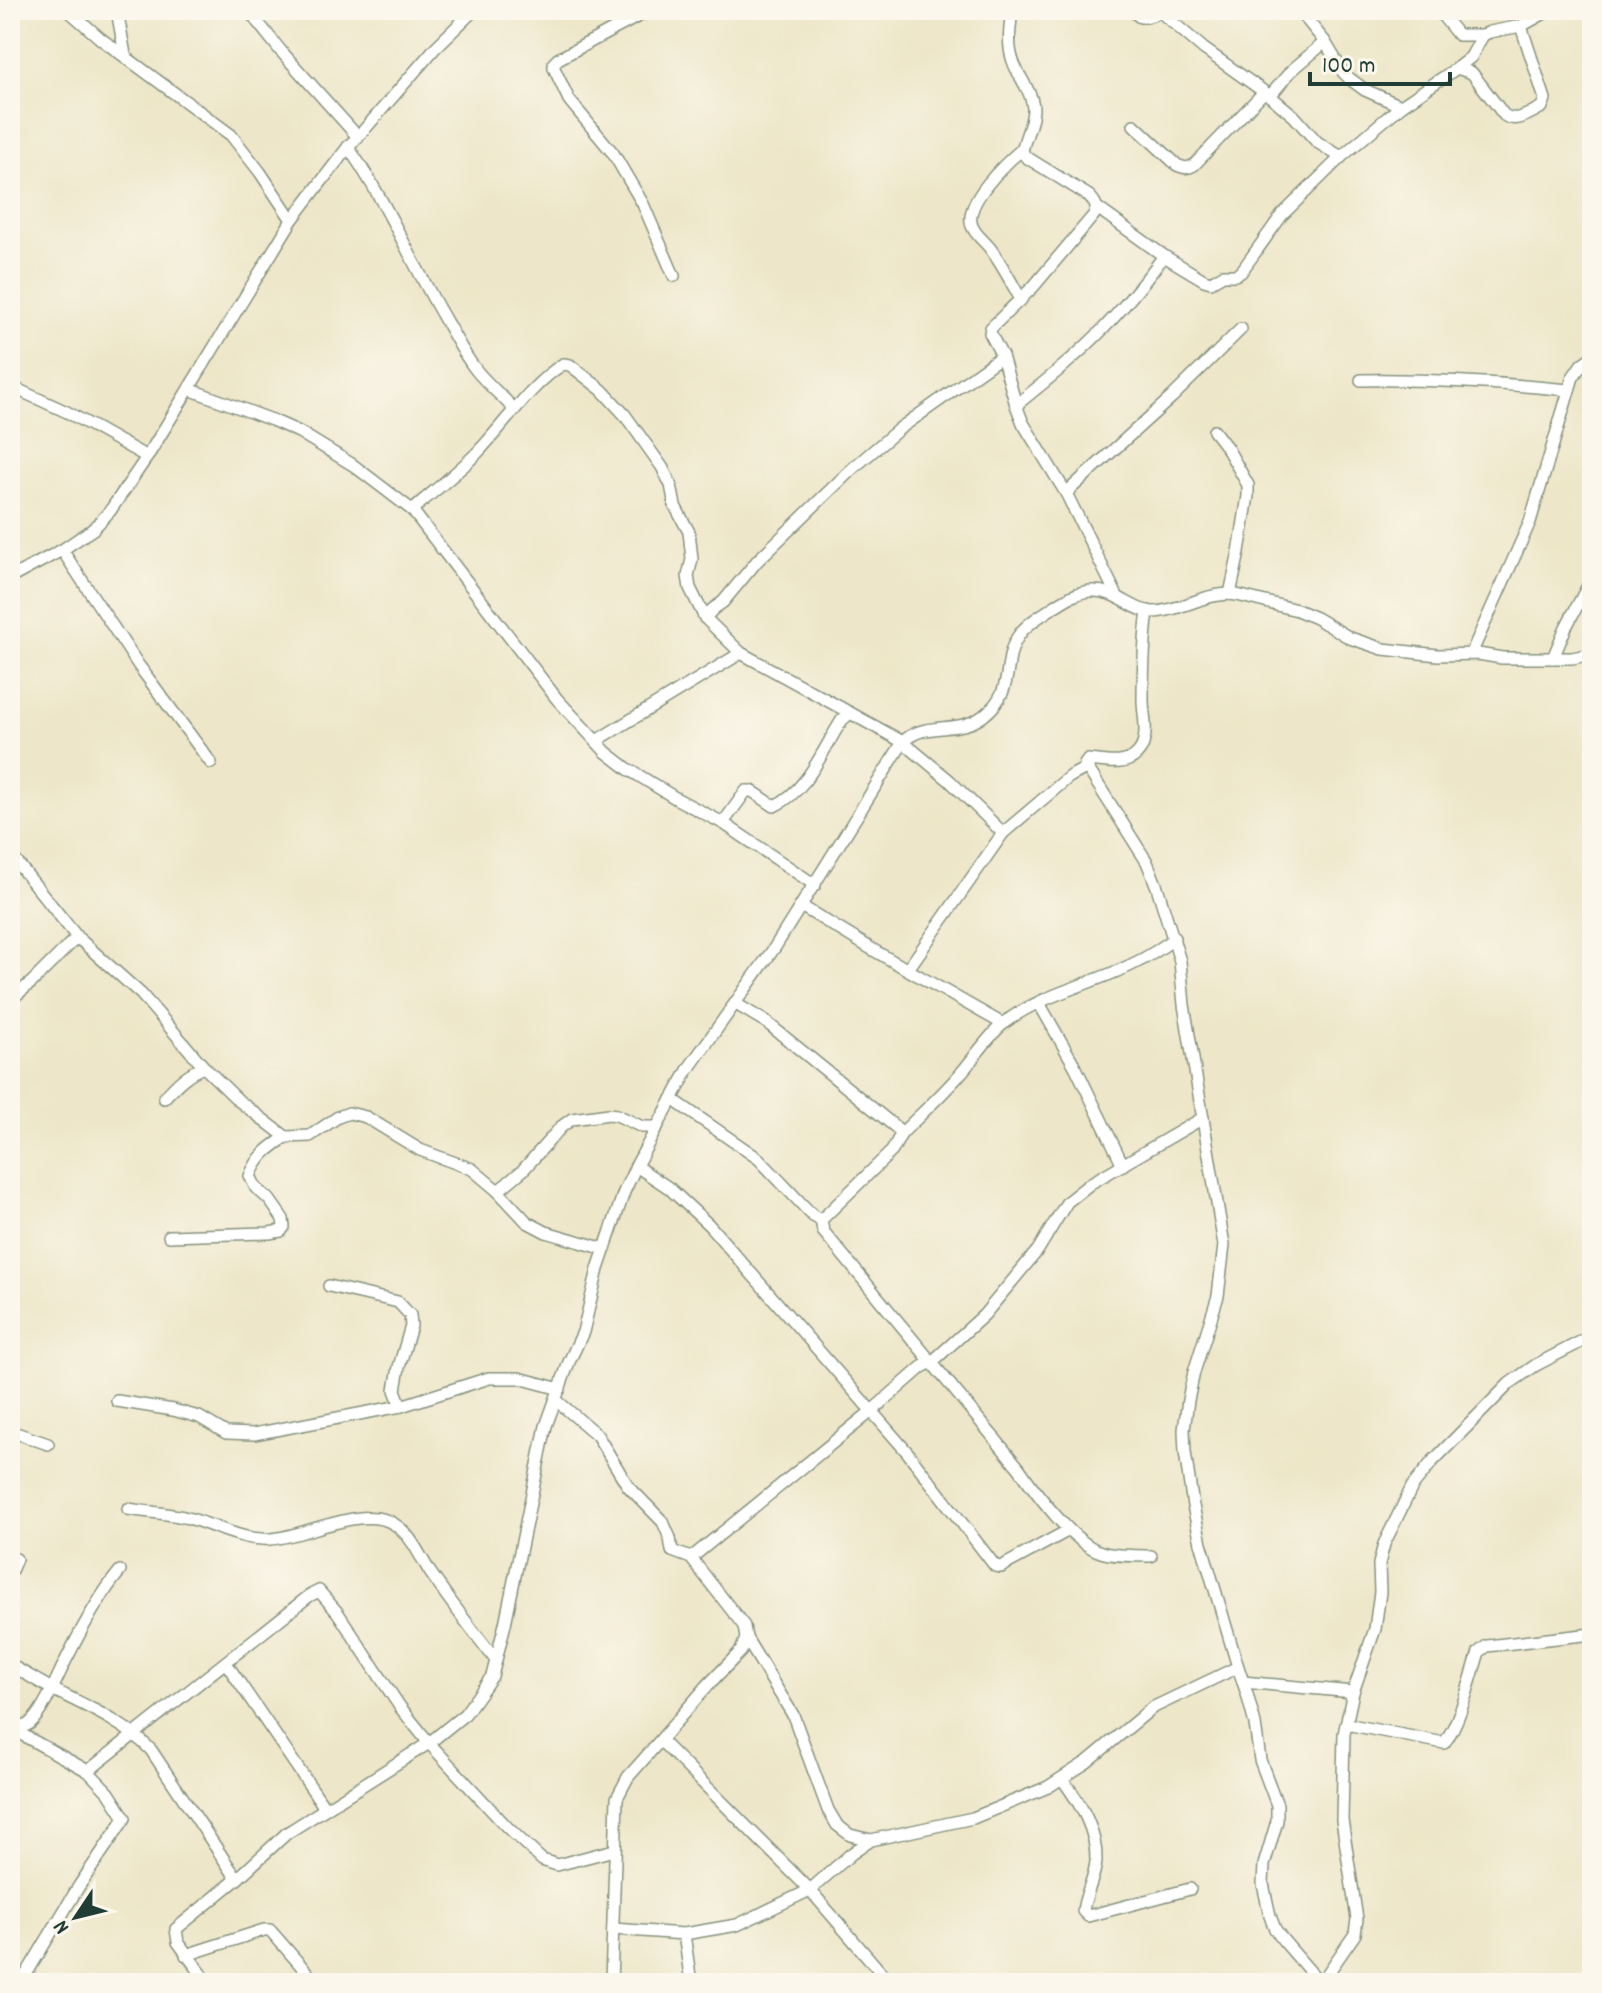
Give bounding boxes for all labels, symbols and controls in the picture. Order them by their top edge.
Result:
scale bar [1310,36,1450,86]
text: 100 m [1322,50,1375,84]
north arrow [36,1877,116,1957]
text: N [47,1913,78,1940]

